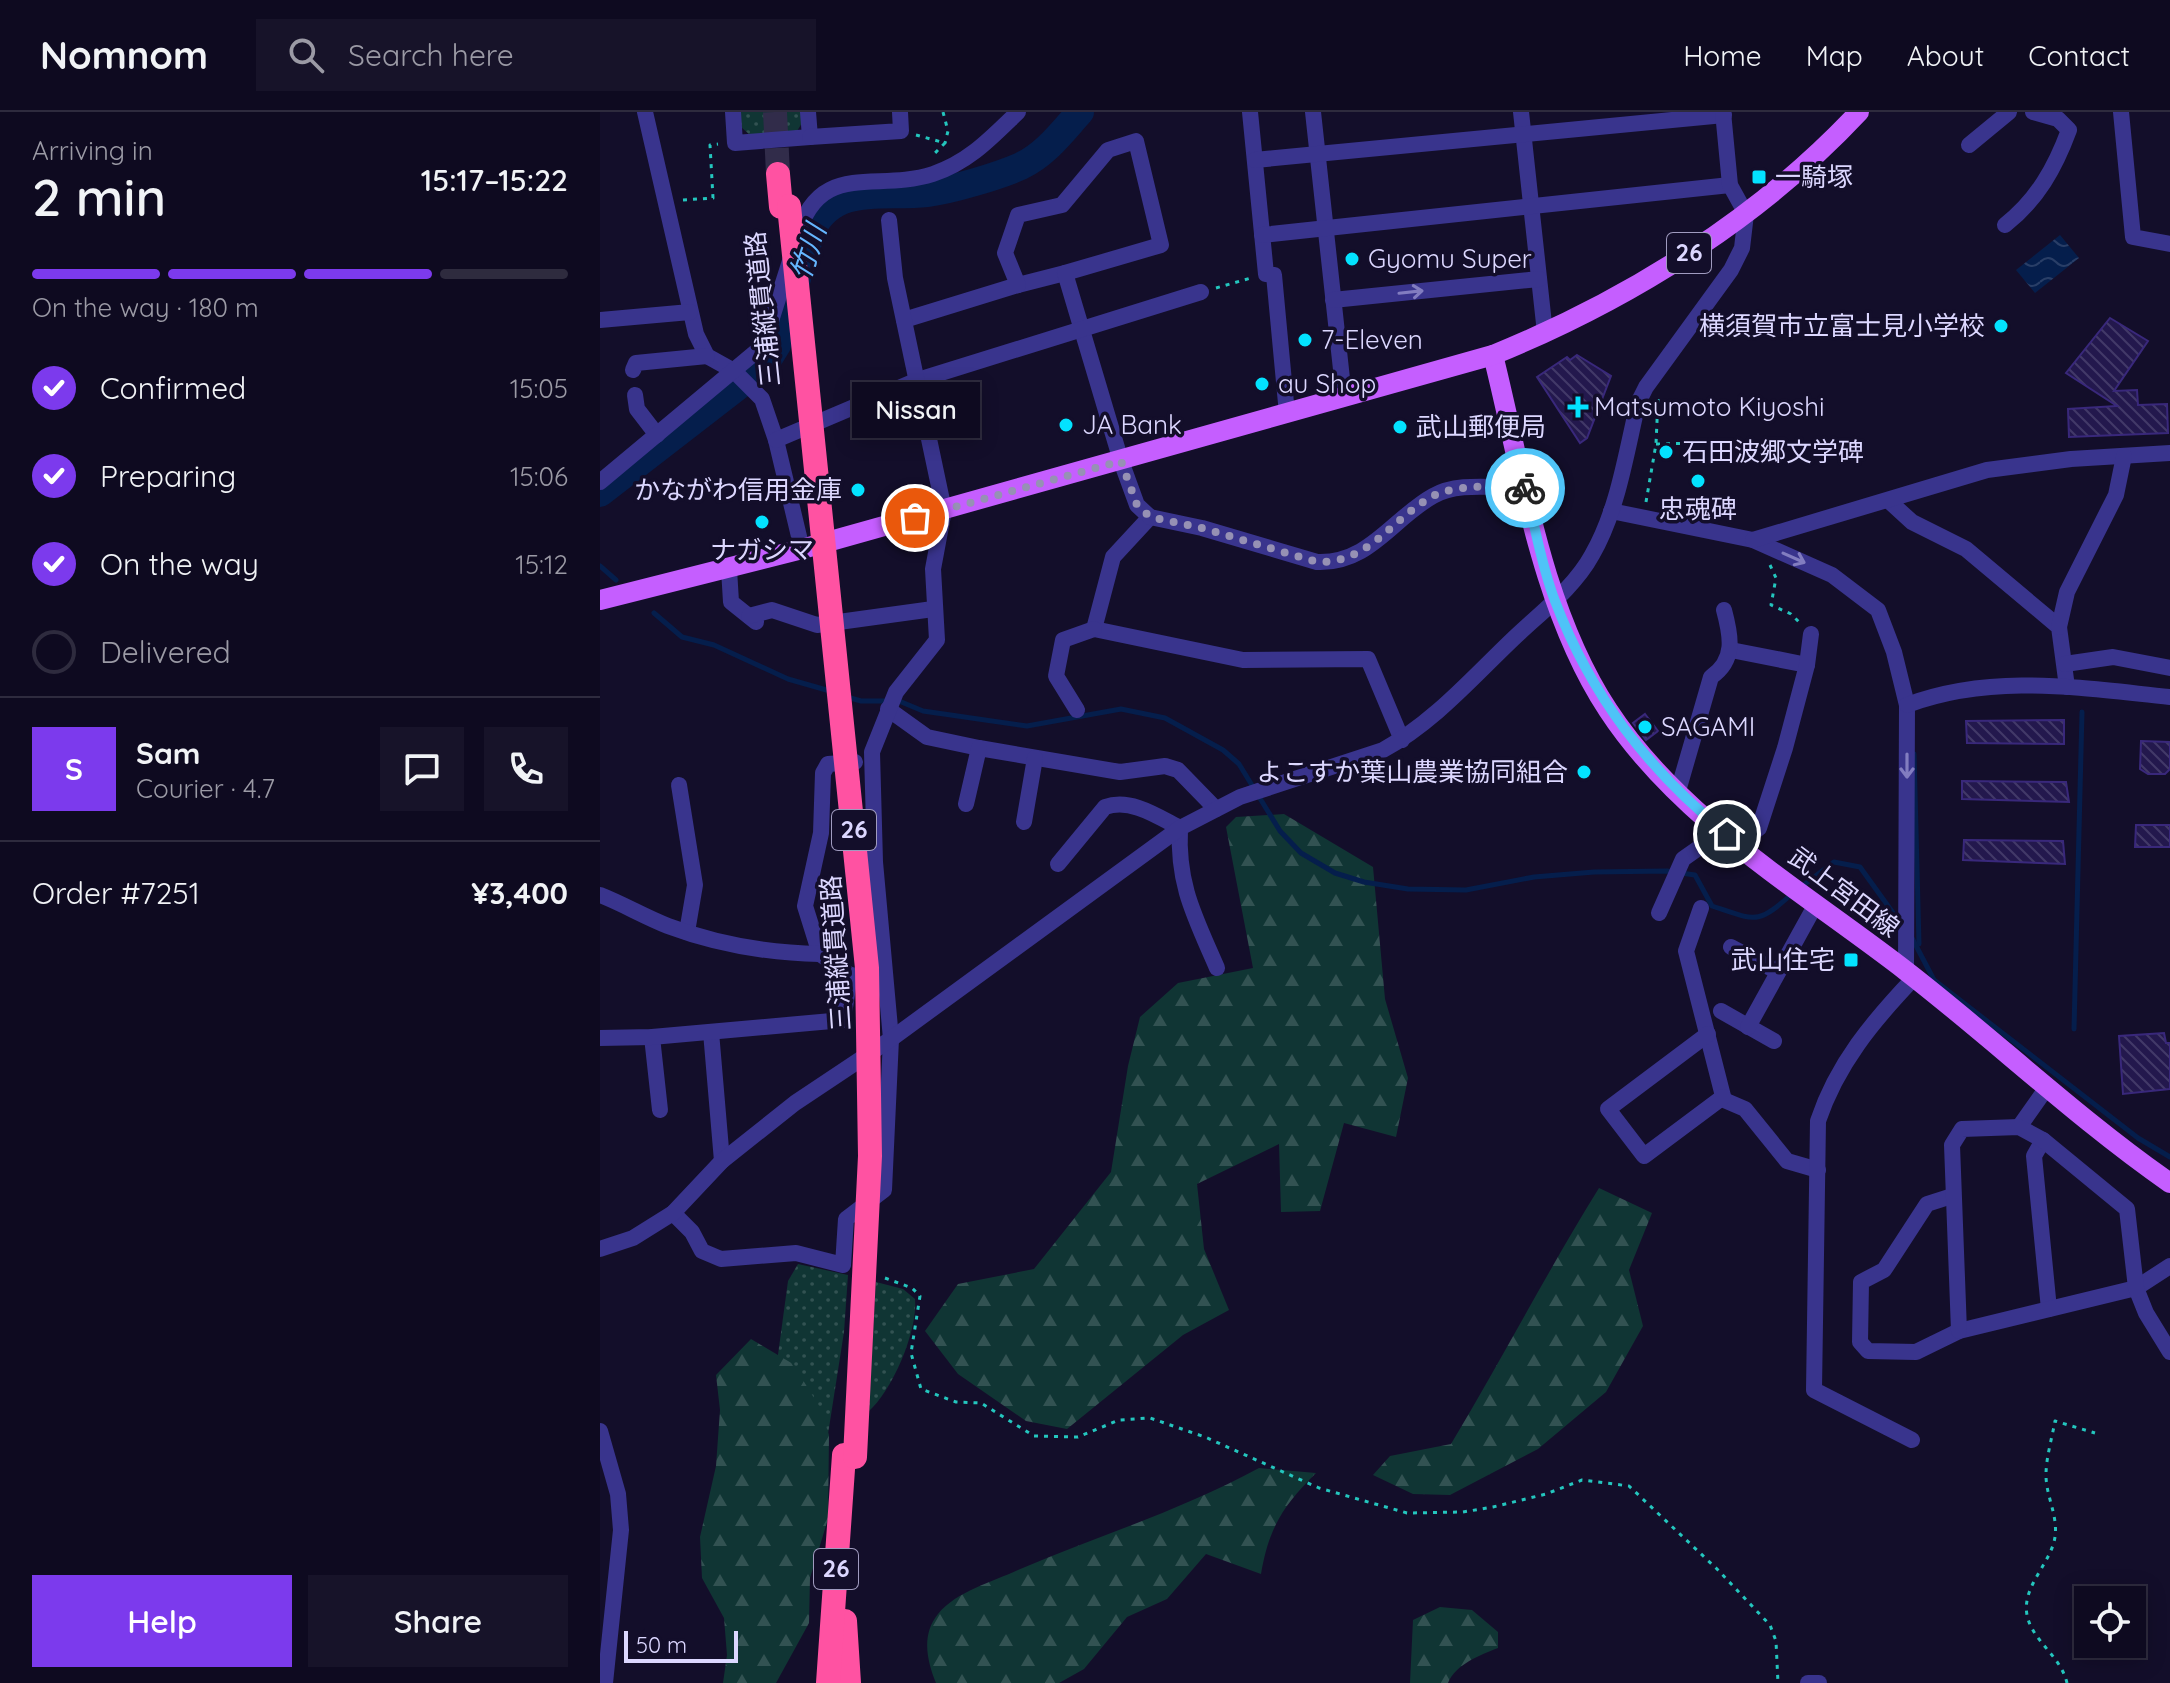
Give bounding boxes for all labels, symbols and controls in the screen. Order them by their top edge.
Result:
search box [256,19,816,91]
text: Nomnom [40,31,208,79]
icon: search [284,33,328,77]
text: Search here [348,36,514,74]
text: Home [1683,38,1762,73]
text: Map [1806,38,1863,73]
text: About [1907,38,1984,73]
text: Contact [2028,38,2130,73]
text: Arriving in [32,134,153,167]
place label: 一騎塚 [1775,160,1853,193]
text: 15:17–15:22 [421,161,568,199]
text: 2 min [32,164,166,229]
marker: 一騎塚 [1750,168,1768,186]
water label: 竹川 [782,217,834,284]
street label: 三浦縦貫道路 [738,230,787,388]
road number: 26 [1667,233,1711,273]
place label: Gyomu Super [1368,242,1532,275]
marker: Gyomu Super [1343,250,1361,268]
one-way arrow [1397,285,1424,300]
text: On the way · 180 m [32,291,259,324]
place label: 横須賀市立富士見小学校 [1699,309,1985,342]
marker: 横須賀市立富士見小学校 [1992,317,2010,335]
place label: 7-Eleven [1321,323,1423,356]
marker: 7-Eleven [1296,331,1314,349]
icon: check [32,366,76,410]
place label: au Shop [1278,367,1376,400]
text: Confirmed [100,369,246,407]
text: 15:05 [510,372,568,405]
marker: au Shop [1253,375,1271,393]
callout: Nissan [851,382,979,438]
place label: Matsumoto Kiyoshi [1594,390,1824,423]
text: Nissan [875,393,957,426]
marker: Matsumoto Kiyoshi [1569,398,1587,416]
place label: JA Bank [1082,408,1182,441]
place label: 武山郵便局 [1416,410,1546,443]
marker: JA Bank [1057,416,1075,434]
marker: 武山郵便局 [1391,418,1409,436]
place label: 石田波郷文学碑 [1682,435,1864,468]
marker: 石田波郷文学碑 [1657,443,1675,461]
courier [1485,448,1565,528]
icon: check [32,454,76,498]
text: Preparing [100,457,236,495]
text: 15:06 [510,460,568,493]
icon: bike [1503,466,1547,510]
marker: 忠魂碑 [1689,472,1707,490]
place label: かながわ信用金庫 [634,473,842,506]
marker: かながわ信用金庫 [849,481,867,499]
pin [881,484,949,552]
place label: 忠魂碑 [1659,492,1737,525]
icon: bag [893,496,937,540]
marker: ナガシマ [753,513,771,531]
place label: ナガシマ [710,533,814,566]
icon: check [32,542,76,586]
text: On the way [100,545,259,583]
text: 15:12 [515,548,568,581]
one-way arrow [1782,551,1806,566]
text: Delivered [100,633,231,671]
place label: SAGAMI [1661,710,1755,743]
marker: SAGAMI [1636,718,1654,736]
button: chat [380,727,464,811]
button: phone [484,727,568,811]
text: Sam [136,734,200,772]
text: S [65,750,83,788]
one-way arrow [1899,752,1915,779]
place label: よこすか葉山農業協同組合 [1257,755,1568,788]
marker: よこすか葉山農業協同組合 [1575,763,1593,781]
text: Courier · 4.7 [136,772,275,805]
pin [1693,800,1761,868]
road number: 26 [832,810,876,850]
icon: home [1705,812,1749,856]
street label: 武上宮田線 [1782,839,1906,944]
text: Order #7251 [32,874,200,912]
text: ¥3,400 [471,874,568,912]
street label: 三浦縦貫道路 [814,874,857,1032]
place label: 武山住宅 [1731,943,1835,976]
marker: 武山住宅 [1842,951,1860,969]
road number: 26 [814,1549,858,1589]
button: Help [32,1575,292,1667]
button: Share [308,1575,568,1667]
map controls [2074,1586,2146,1658]
button: locate [2074,1586,2146,1658]
scale bar [624,1627,738,1663]
text: 50 m [636,1631,687,1659]

